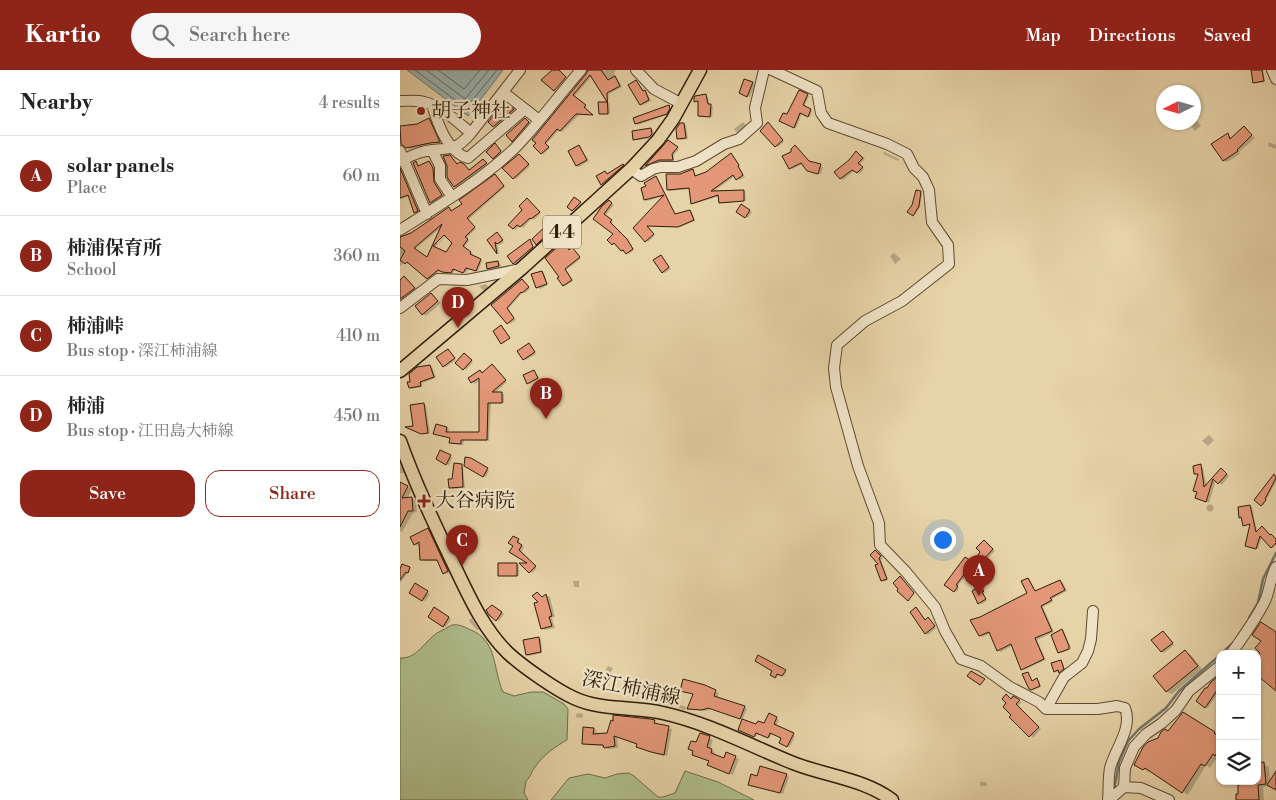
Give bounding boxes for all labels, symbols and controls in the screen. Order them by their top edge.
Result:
search box [131,13,481,58]
text: Kartio [25,20,101,50]
icon: search [149,21,177,49]
text: Search here [189,23,290,47]
text: Map [1025,24,1061,47]
text: Directions [1089,24,1176,47]
text: Saved [1204,24,1251,47]
north arrow [1156,85,1201,130]
text: Nearby [20,90,93,116]
text: 4 results [319,93,380,113]
place label: 胡子神社 [431,99,511,124]
marker: 胡子神社 [415,105,427,117]
text: solar panels [67,154,174,178]
text: A [30,166,42,186]
text: 60 m [342,166,380,186]
text: Place [67,178,107,198]
road number: 44 [543,216,581,248]
text: 柿浦保育所 [67,236,162,260]
text: B [30,246,42,266]
text: 360 m [334,246,380,266]
text: School [67,260,116,280]
pin: D [442,287,474,328]
text: 柿浦峠 [67,314,124,338]
text: C [30,326,42,346]
text: 410 m [336,326,380,346]
text: Bus stop · 深江柿浦線 [67,341,218,361]
pin: B [530,378,562,419]
text: 柿浦 [67,394,105,418]
text: D [30,406,42,426]
text: 450 m [334,406,380,426]
text: Bus stop · 江田島大柿線 [67,421,234,441]
button: Save [20,470,195,517]
button: Share [205,470,380,517]
place label: 大谷病院 [435,489,515,514]
marker: 大谷病院 [417,494,431,508]
pin: C [446,525,478,566]
your location [930,527,956,553]
pin: A [963,555,995,596]
map controls [1216,650,1261,785]
button: + [1216,650,1261,695]
street label: 深江柿浦線 [579,666,683,712]
button: − [1216,695,1261,740]
button: layers [1216,740,1261,785]

